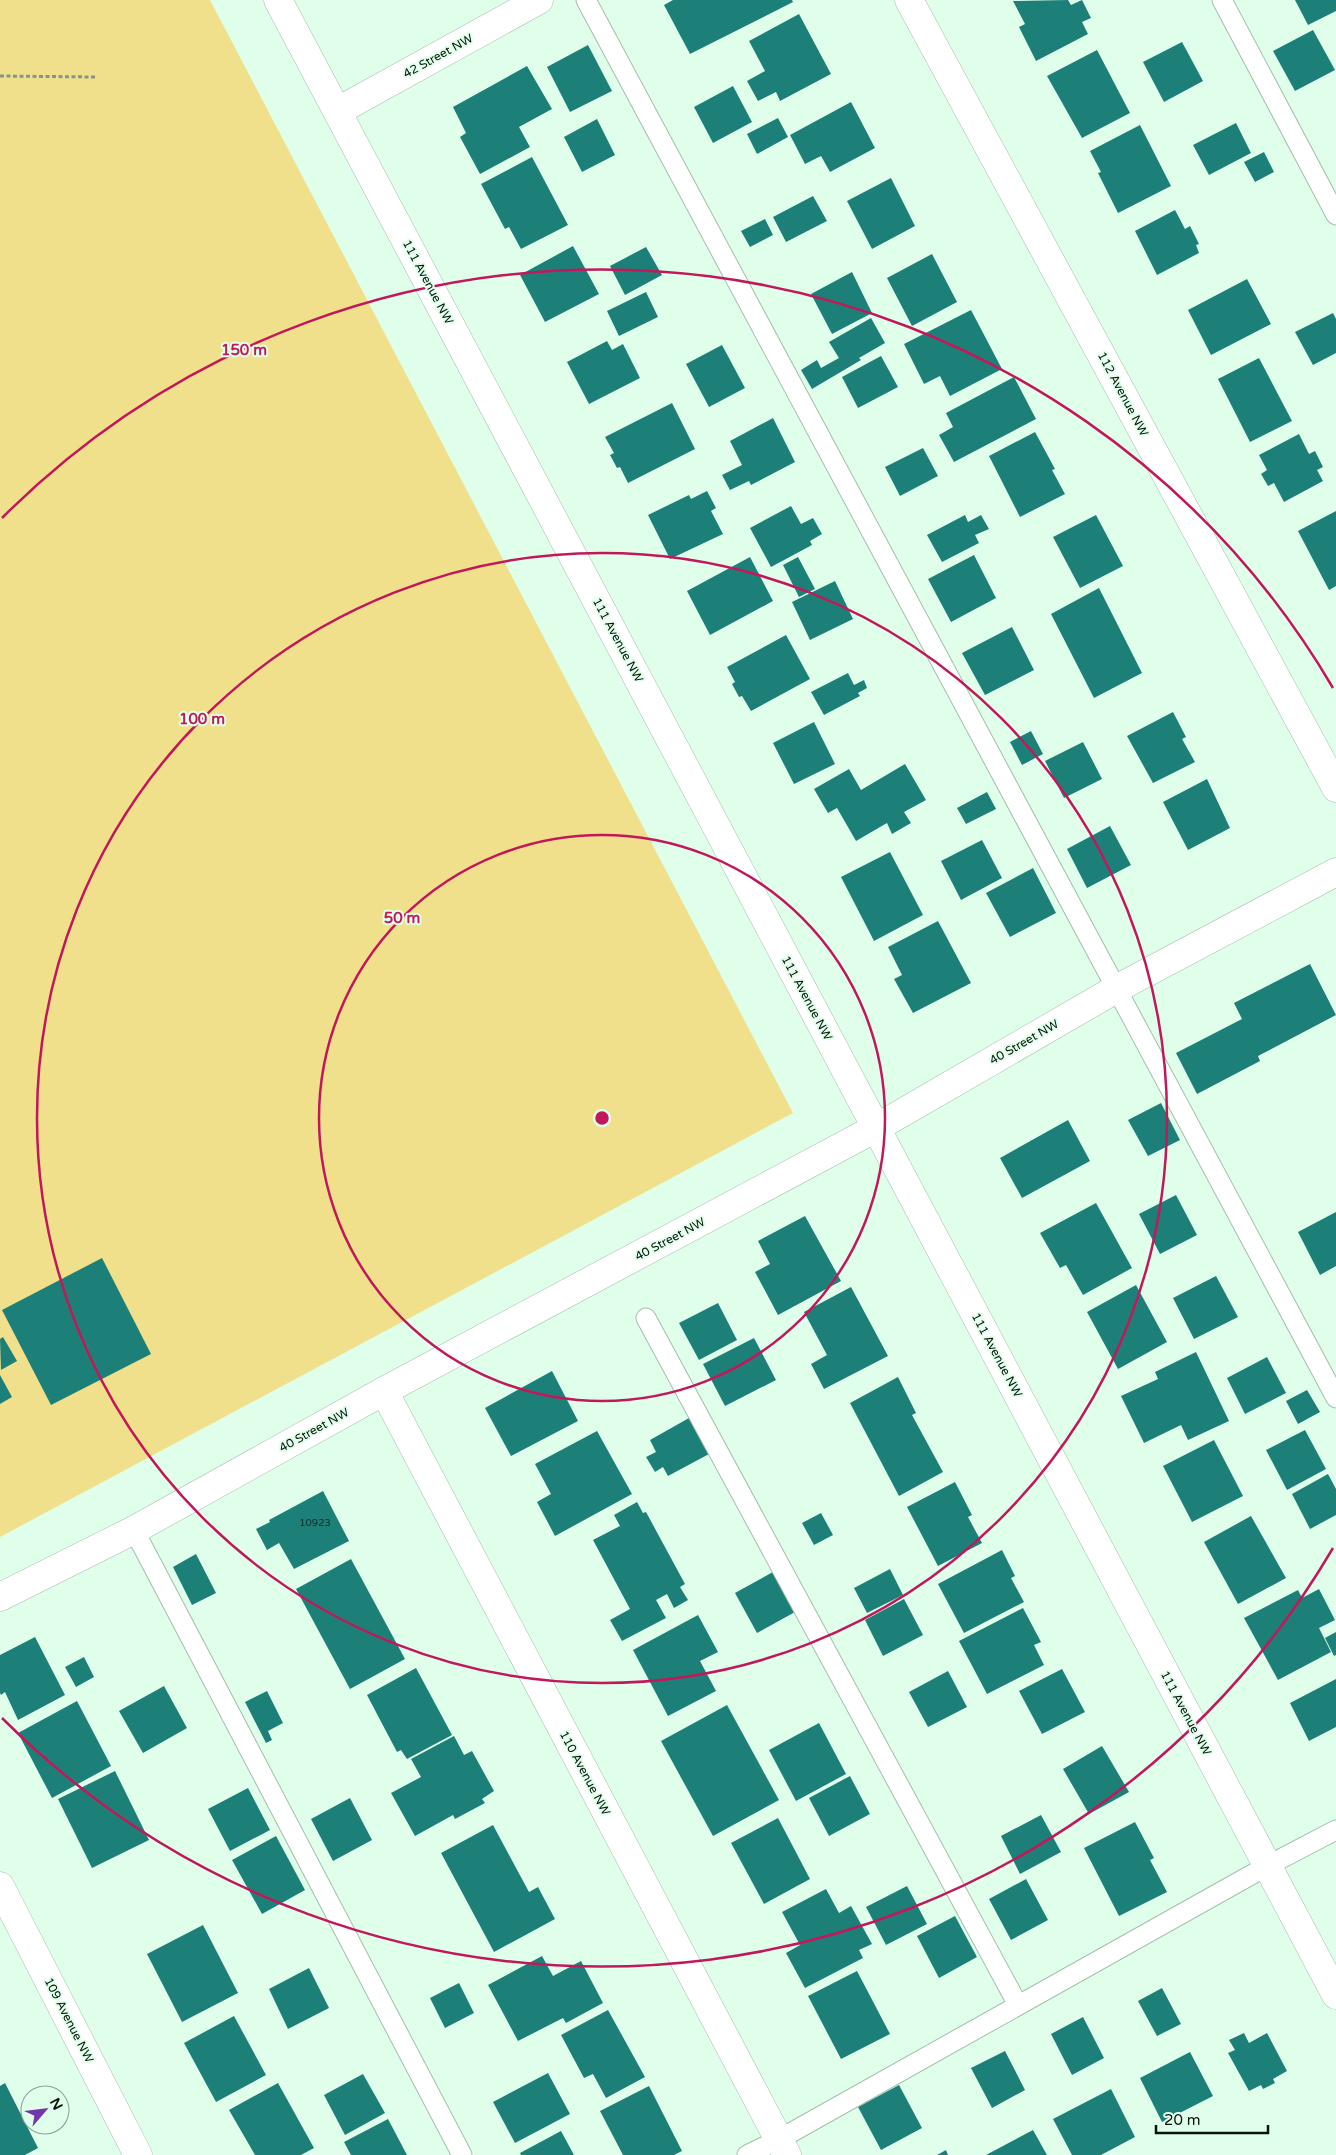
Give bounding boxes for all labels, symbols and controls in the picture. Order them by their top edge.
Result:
street label: 42 Street NW [401,31,475,81]
street label: 111 Avenue NW [400,237,456,327]
text: 150 m [221,341,267,359]
street label: 112 Avenue NW [1095,349,1151,439]
street label: 111 Avenue NW [590,595,646,685]
text: 100 m [179,710,225,728]
text: 50 m [384,909,420,927]
street label: 111 Avenue NW [779,953,835,1043]
street label: 40 Street NW [987,1017,1061,1067]
centre of rings [593,1109,611,1127]
street label: 40 Street NW [633,1215,707,1263]
street label: 111 Avenue NW [969,1310,1025,1400]
street label: 40 Street NW [277,1405,351,1455]
house number: 10923 [299,1517,331,1529]
street label: 111 Avenue NW [1158,1668,1214,1758]
street label: 110 Avenue NW [557,1728,613,1818]
street label: 109 Avenue NW [42,1975,96,2065]
north arrow [20,2085,70,2135]
text: N [46,2095,66,2113]
scale bar [1156,2102,1268,2134]
text: 20 m [1164,2111,1201,2129]

